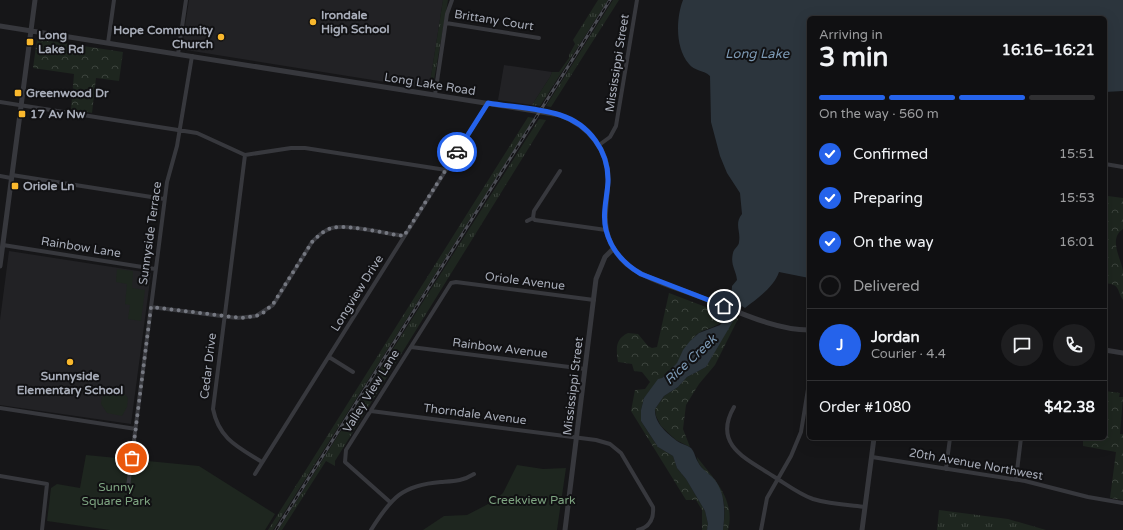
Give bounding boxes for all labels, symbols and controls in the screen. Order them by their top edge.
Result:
street label: Brittany Court [453,7,535,33]
place label: Irondale High School [321,8,390,37]
street label: Mississippi Street [602,13,632,113]
marker: Irondale High School [308,17,318,27]
place label: Hope Community Church [113,23,214,51]
text: Arriving in [819,27,883,43]
place label: Long Lake Rd [38,28,84,56]
marker: Hope Community Church [216,32,226,42]
marker: Long Lake Rd [25,37,35,47]
text: 16:16–16:21 [1002,41,1095,59]
text: 3 min [819,42,888,73]
water label: Long Lake [725,46,790,62]
street label: Long Lake Road [383,70,477,98]
place label: Greenwood Dr [26,86,109,100]
marker: Greenwood Dr [13,88,23,98]
text: On the way · 560 m [819,106,939,122]
place label: 17 Av Nw [30,107,86,121]
marker: 17 Av Nw [17,109,27,119]
courier [437,132,477,172]
icon: car [446,141,468,163]
icon: check [819,143,841,165]
text: Confirmed [853,145,928,163]
text: 15:51 [1059,146,1095,162]
place label: Oriole Ln [23,179,75,193]
street label: Sunnyside Terrace [136,180,164,286]
marker: Oriole Ln [10,181,20,191]
icon: check [819,187,841,209]
text: Preparing [853,189,923,207]
text: 15:53 [1059,190,1095,206]
icon: check [819,231,841,253]
text: On the way [853,233,933,251]
street label: Rainbow Lane [40,234,122,260]
text: 16:01 [1059,234,1095,250]
street label: Longview Drive [328,252,386,334]
street label: Oriole Avenue [484,269,566,293]
text: Delivered [853,277,920,295]
pin [707,289,741,323]
icon: home [713,295,735,317]
button: chat [1001,324,1043,366]
button: phone [1053,324,1095,366]
text: Jordan [871,328,920,346]
water label: Rice Creek [661,331,721,388]
street label: Cedar Drive [197,332,219,400]
street label: Rainbow Avenue [452,335,549,361]
street label: Mississippi Street [560,336,586,436]
text: J [837,336,844,354]
text: Courier · 4.4 [871,346,946,362]
street label: Valley View Lane [340,347,402,435]
marker: Sunnyside Elementary School [65,357,75,367]
place label: Sunnyside Elementary School [17,369,123,398]
text: Order #1080 [819,398,911,416]
text: $42.38 [1044,398,1095,416]
street label: Thorndale Avenue [423,401,528,427]
pin [115,441,149,475]
street label: 20th Avenue Northwest [908,445,1044,483]
icon: bag [121,447,143,469]
park label: Sunny Square Park [82,480,151,508]
park label: Creekview Park [488,493,576,507]

